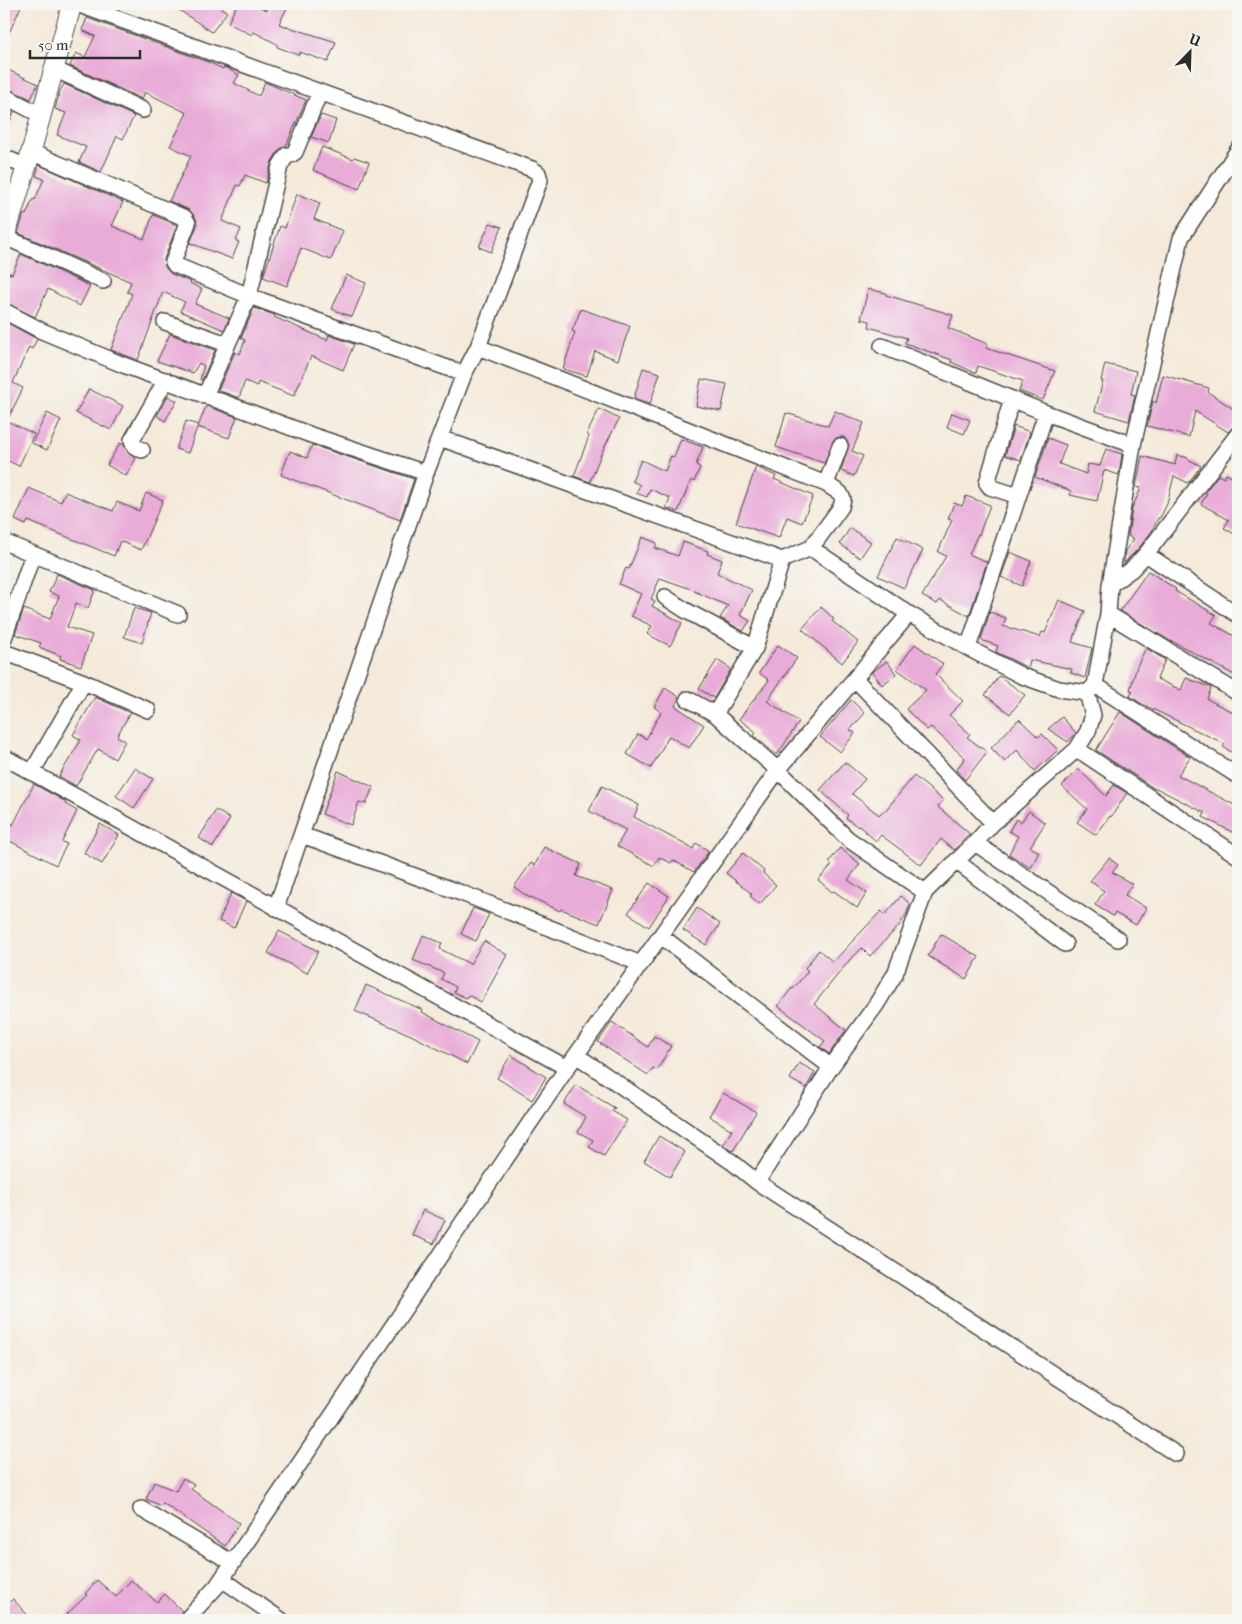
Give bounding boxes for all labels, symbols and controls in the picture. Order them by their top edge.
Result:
scale bar [30,28,140,60]
north arrow [1164,28,1214,78]
text: U [1186,30,1203,50]
text: 50 m [38,36,69,54]

